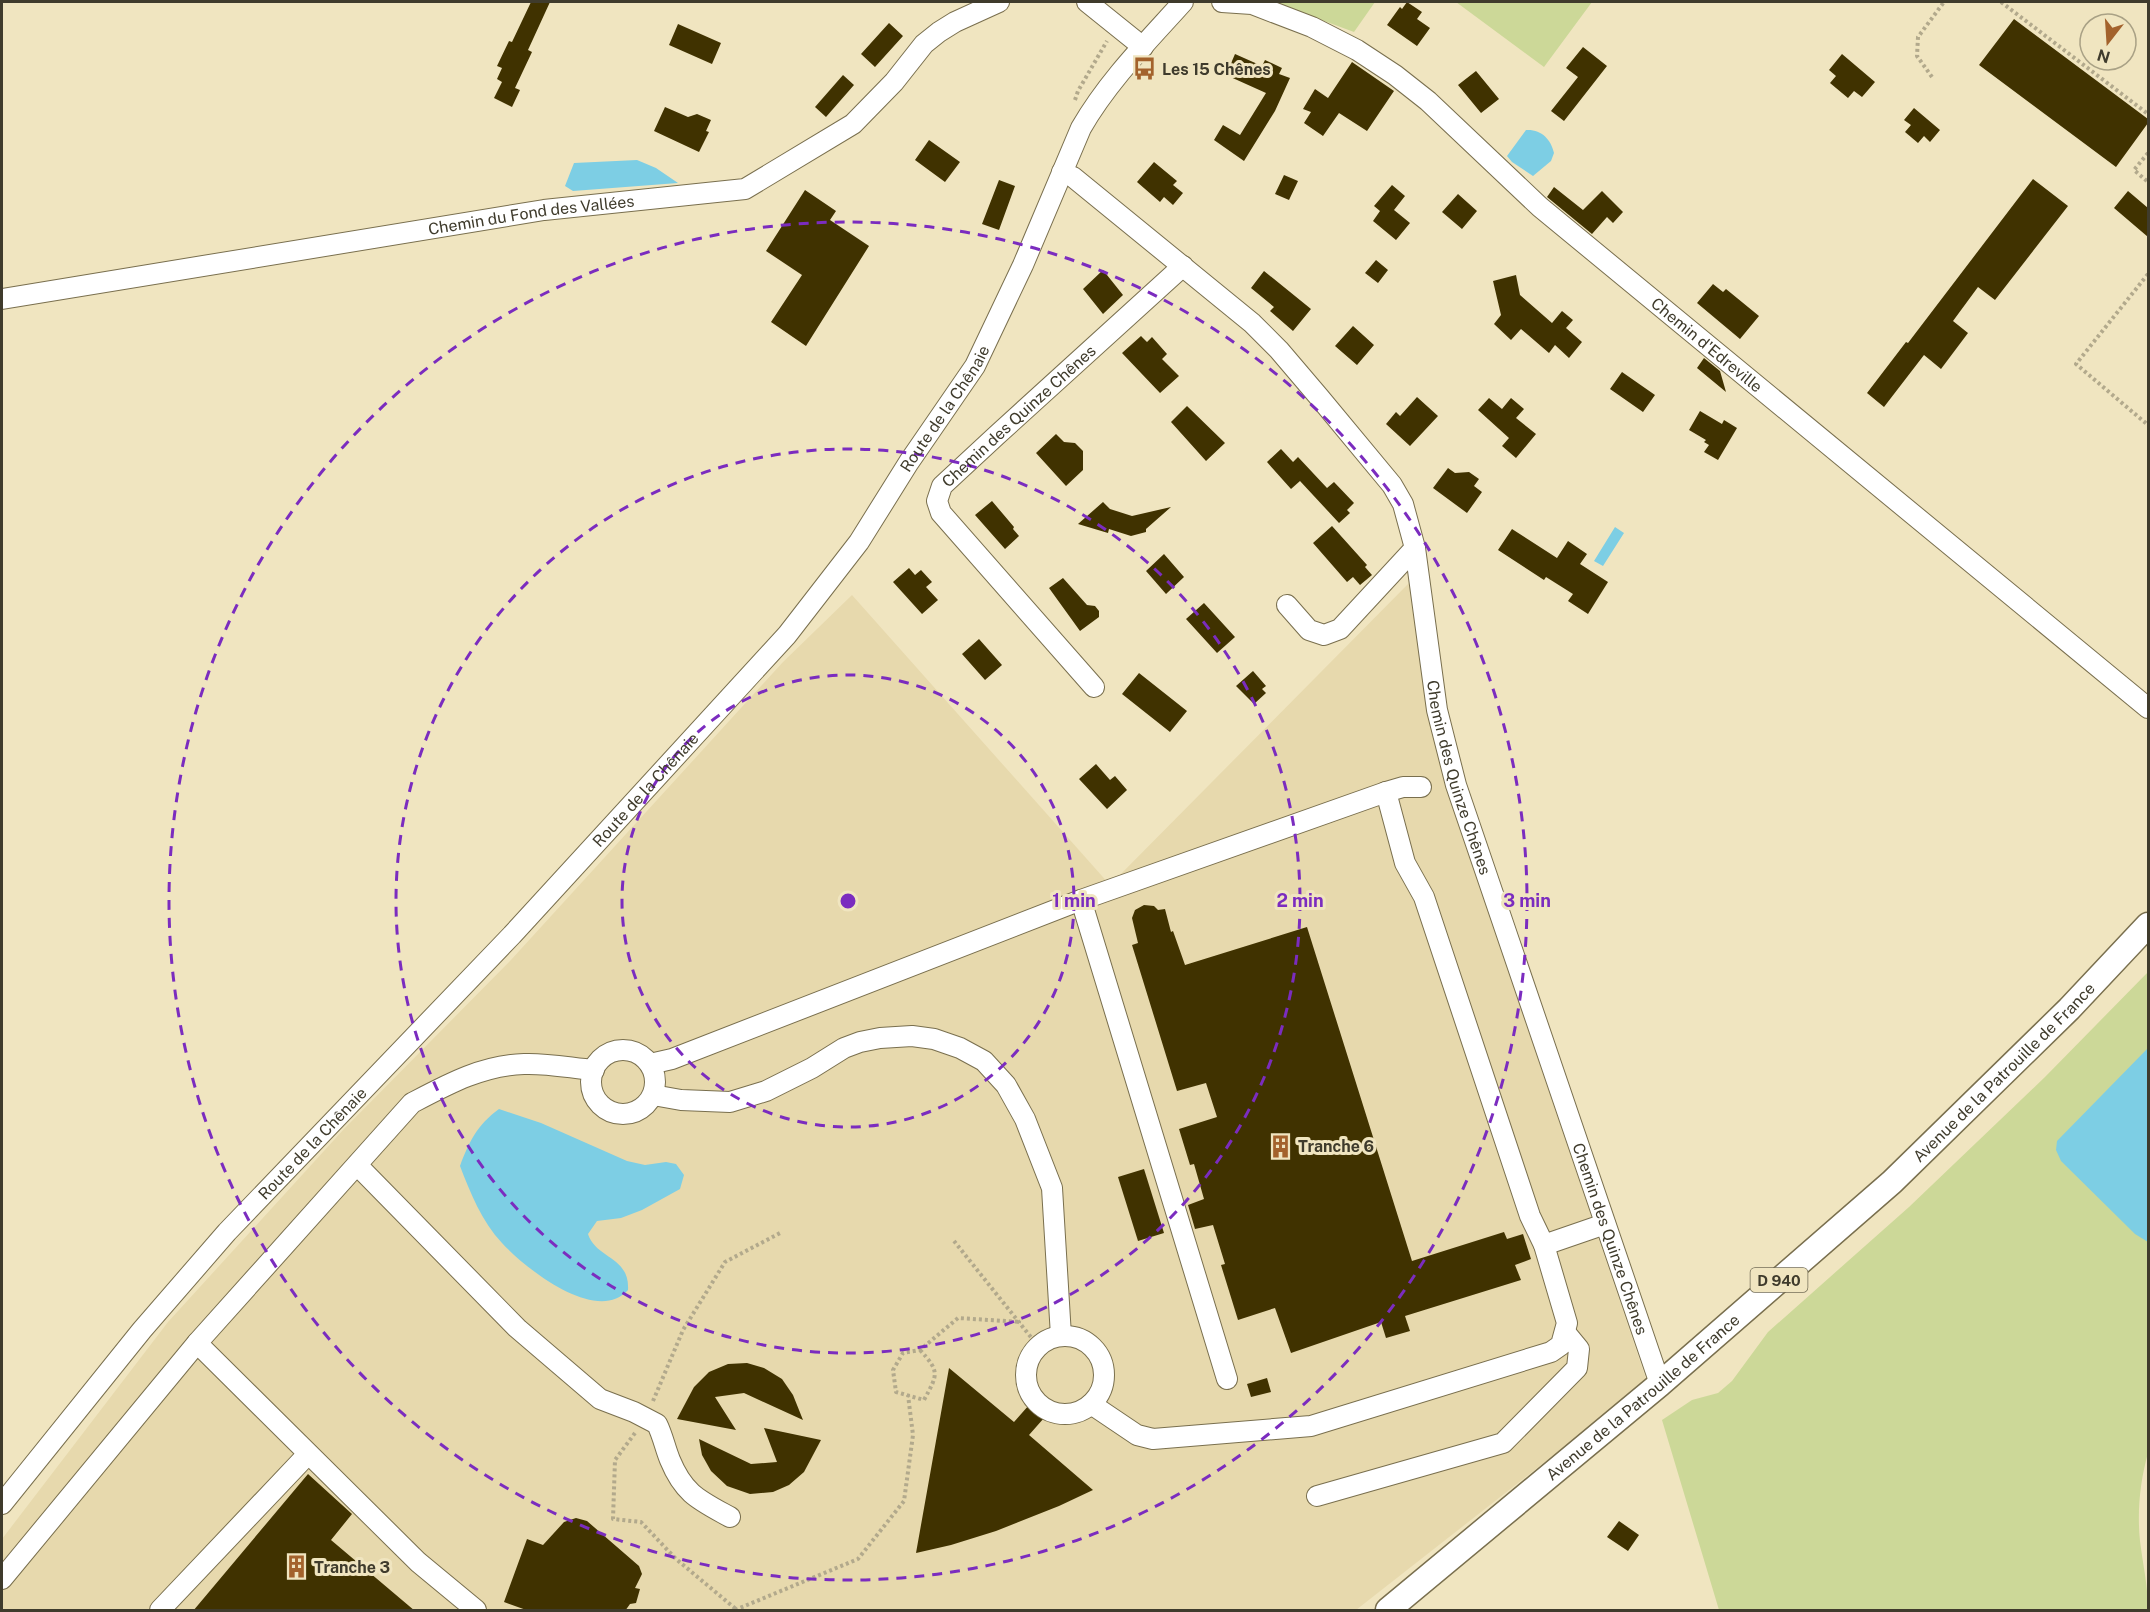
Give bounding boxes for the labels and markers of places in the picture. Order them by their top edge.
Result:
bus stop icon: Les 15 Chênes [1131,56,1157,82]
place label: Les 15 Chênes [1162,60,1271,79]
centre of rings [838,891,858,911]
building icon: Tranche 6 [1267,1133,1293,1159]
place label: Tranche 6 [1298,1137,1374,1156]
building icon: Tranche 3 [283,1554,309,1580]
place label: Tranche 3 [314,1558,390,1577]

